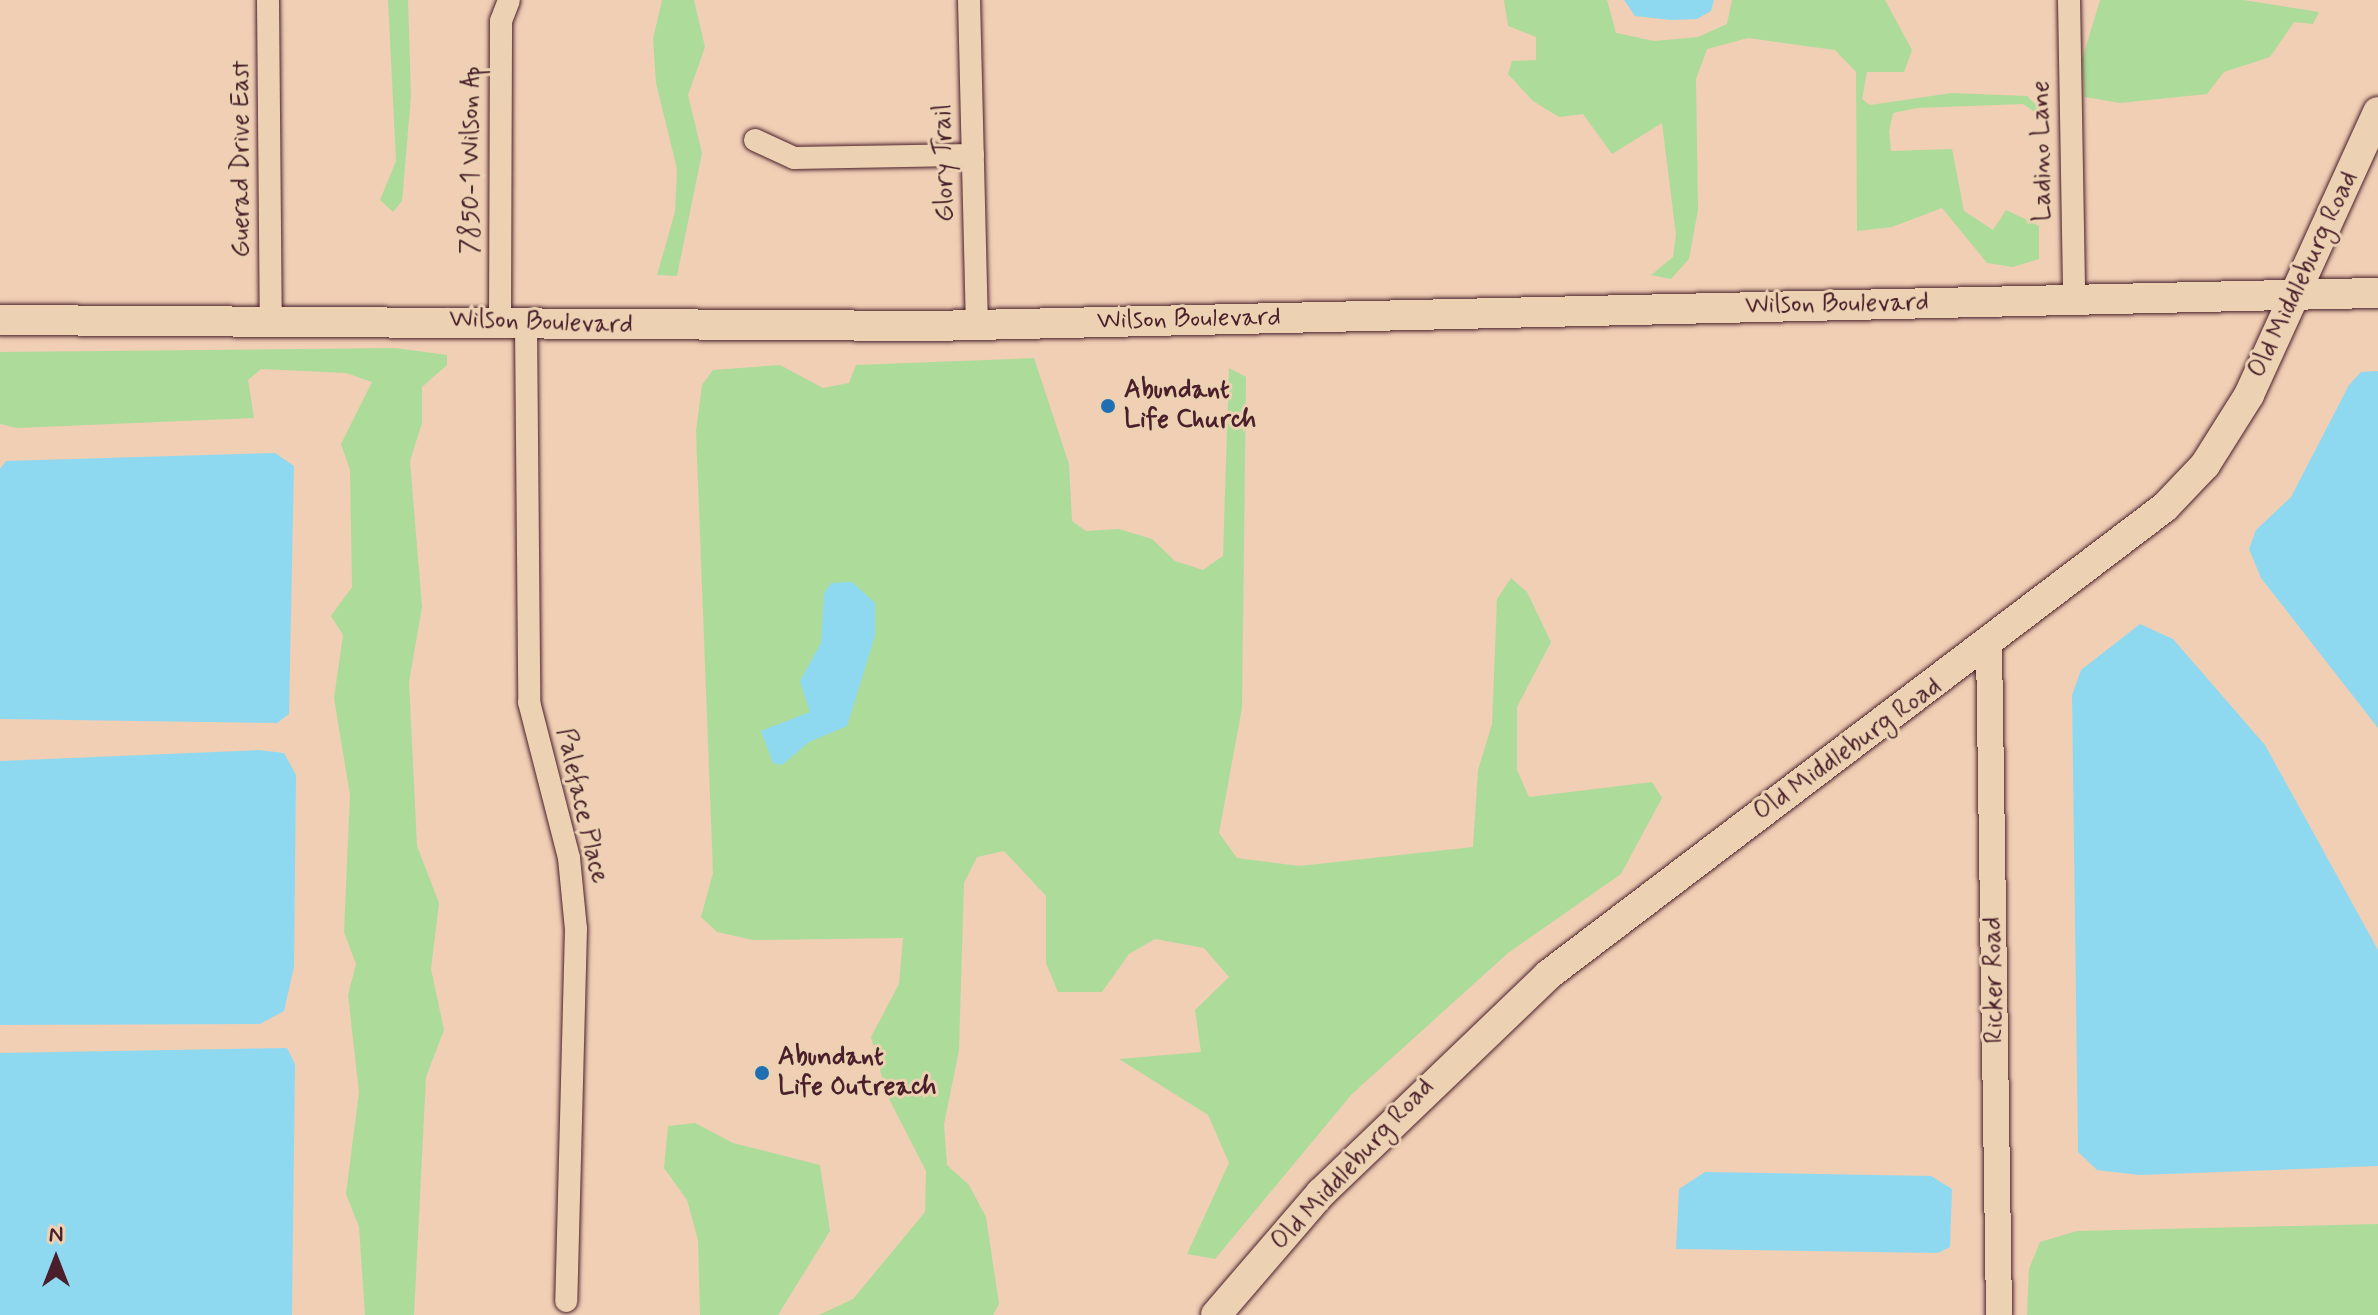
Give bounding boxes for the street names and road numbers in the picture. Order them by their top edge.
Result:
street label: Guerad Drive East [226,61,258,257]
street label: 7850-1 Wilson Ap [456,66,488,254]
street label: Ladino Lane [2026,80,2060,222]
street label: Glory Trail [928,106,962,220]
street label: Old Middleburg Road [2241,164,2367,386]
street label: Wilson Boulevard [1747,288,1927,322]
street label: Wilson Boulevard [1099,303,1279,337]
street label: Wilson Boulevard [451,304,631,342]
street label: Old Middleburg Road [1745,669,1951,831]
street label: Paleface Place [548,724,614,888]
street label: Ricker Road [1978,916,2012,1044]
street label: Old Middleburg Road [1263,1070,1443,1260]

